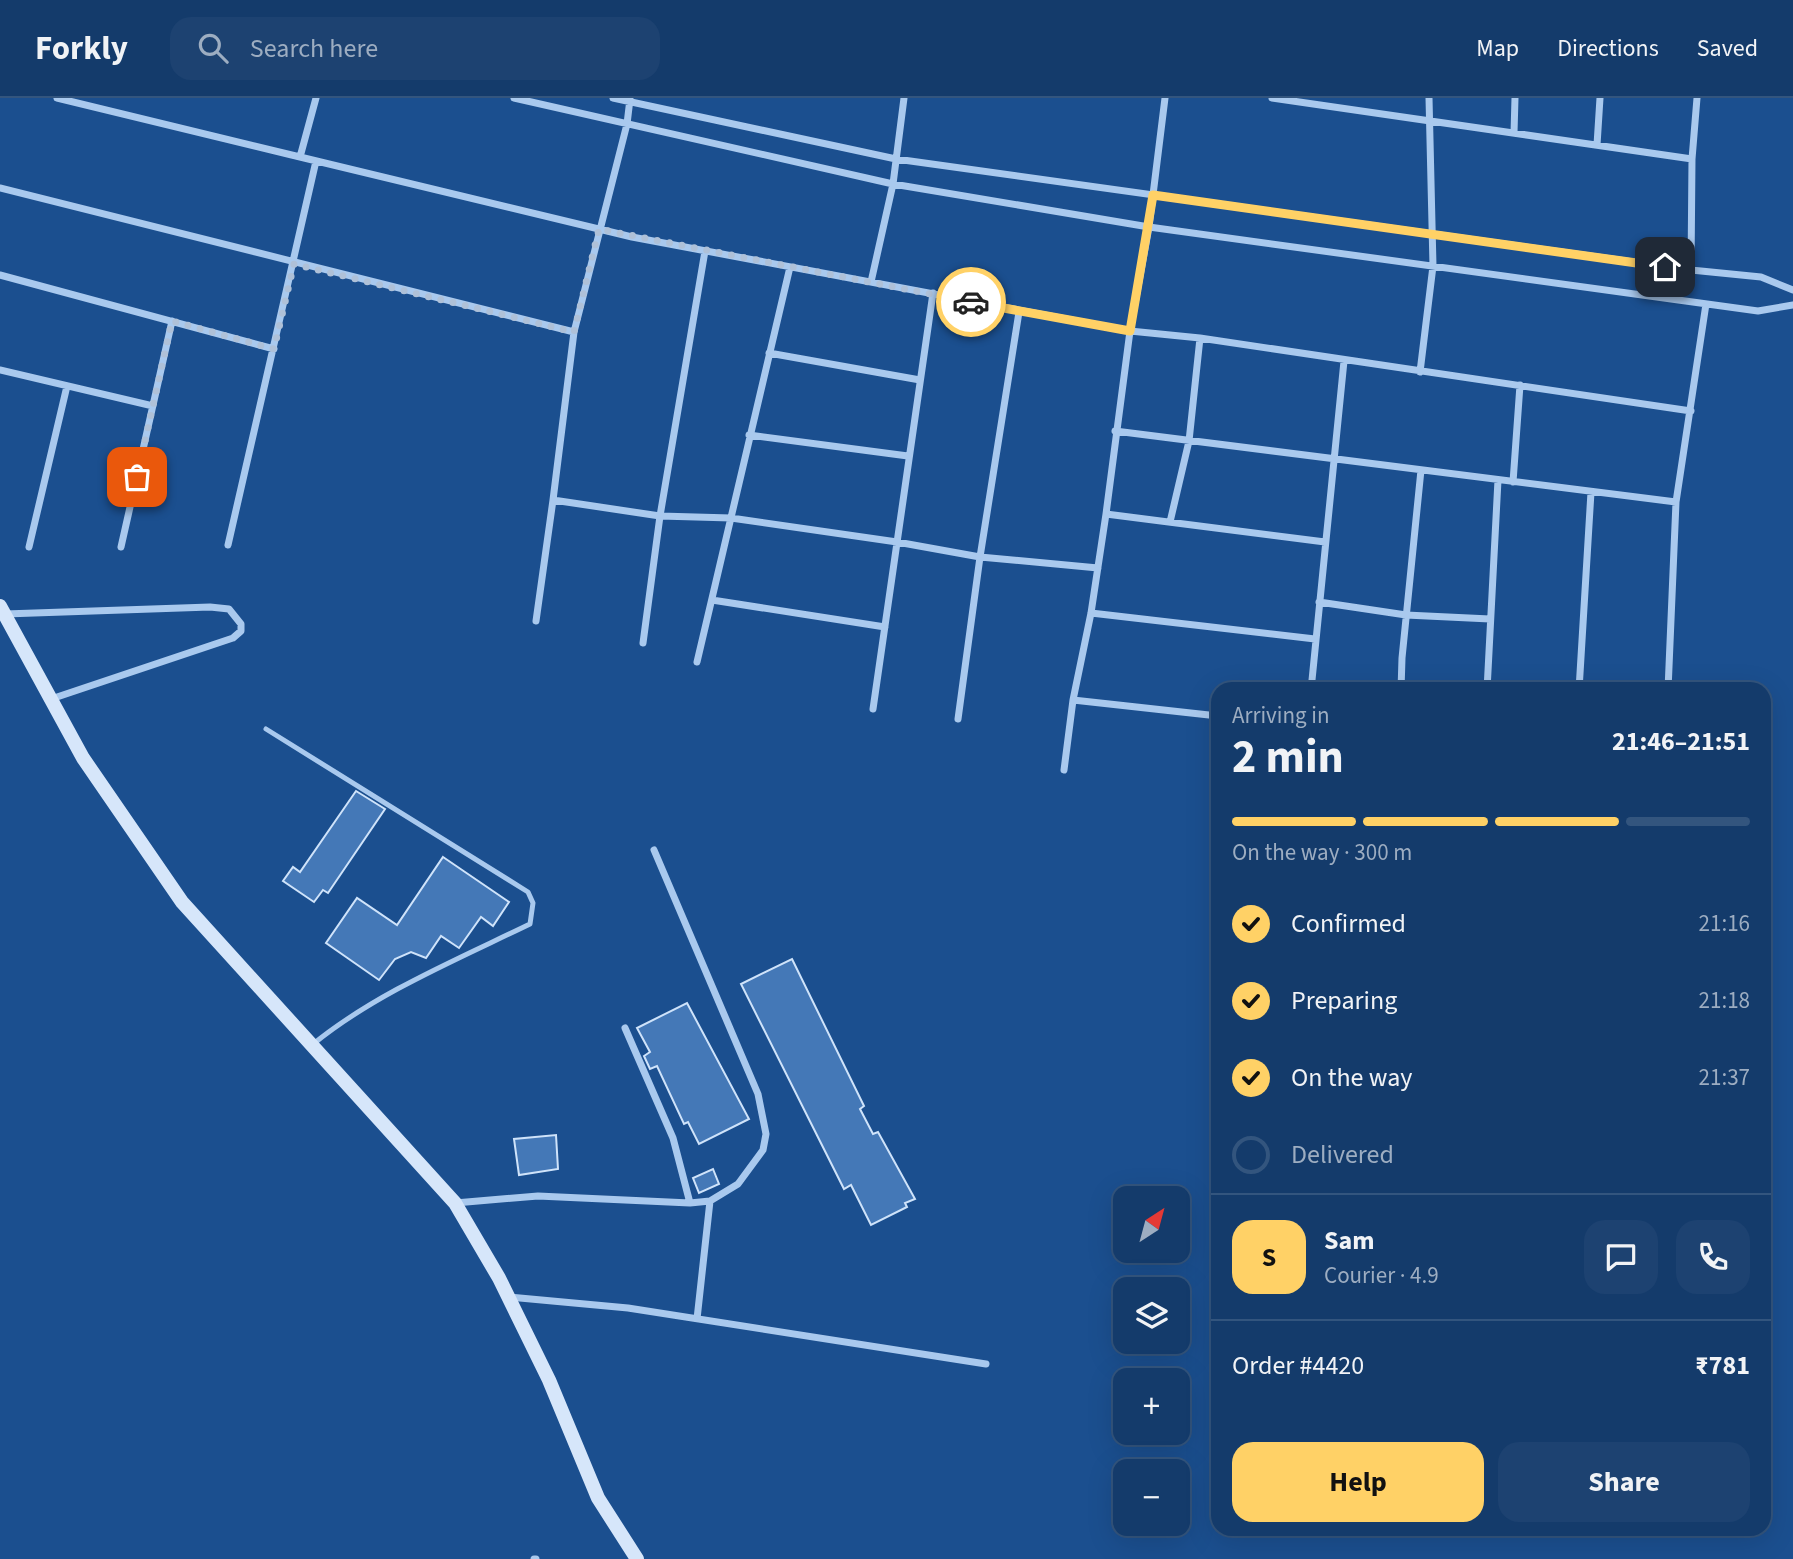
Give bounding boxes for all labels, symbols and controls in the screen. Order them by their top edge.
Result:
search box [170,17,660,80]
text: Forkly [35,25,128,72]
icon: search [194,29,232,67]
text: Search here [250,30,378,67]
text: Map [1476,31,1519,66]
text: Directions [1557,31,1659,66]
text: Saved [1697,31,1758,66]
pin [1635,237,1695,297]
icon: home [1646,248,1684,286]
courier [936,267,1006,337]
icon: car [952,283,990,321]
pin [107,447,167,507]
icon: bag [118,458,156,496]
text: Arriving in [1232,699,1330,732]
text: 21:46–21:51 [1612,723,1750,760]
text: 2 min [1232,725,1344,790]
text: On the way · 300 m [1232,836,1412,869]
icon: check [1232,905,1270,943]
text: Confirmed [1291,905,1406,942]
text: 21:16 [1699,907,1750,940]
icon: check [1232,982,1270,1020]
text: Preparing [1291,982,1397,1019]
text: 21:18 [1699,984,1750,1017]
icon: check [1232,1059,1270,1097]
text: On the way [1291,1059,1412,1096]
text: 21:37 [1699,1061,1750,1094]
text: Delivered [1291,1136,1394,1173]
north arrow [1113,1186,1190,1264]
map controls [1113,1186,1190,1536]
button: chat [1584,1220,1658,1294]
button: phone [1676,1220,1750,1294]
text: Sam [1324,1222,1374,1259]
text: S [1262,1239,1276,1276]
text: Courier · 4.9 [1324,1259,1439,1292]
button: layers [1113,1277,1190,1354]
text: Order #4420 [1232,1347,1364,1384]
text: ₹781 [1695,1347,1750,1384]
button: + [1113,1368,1190,1445]
button: Help [1232,1442,1484,1522]
button: Share [1498,1442,1750,1522]
button: − [1113,1459,1190,1536]

